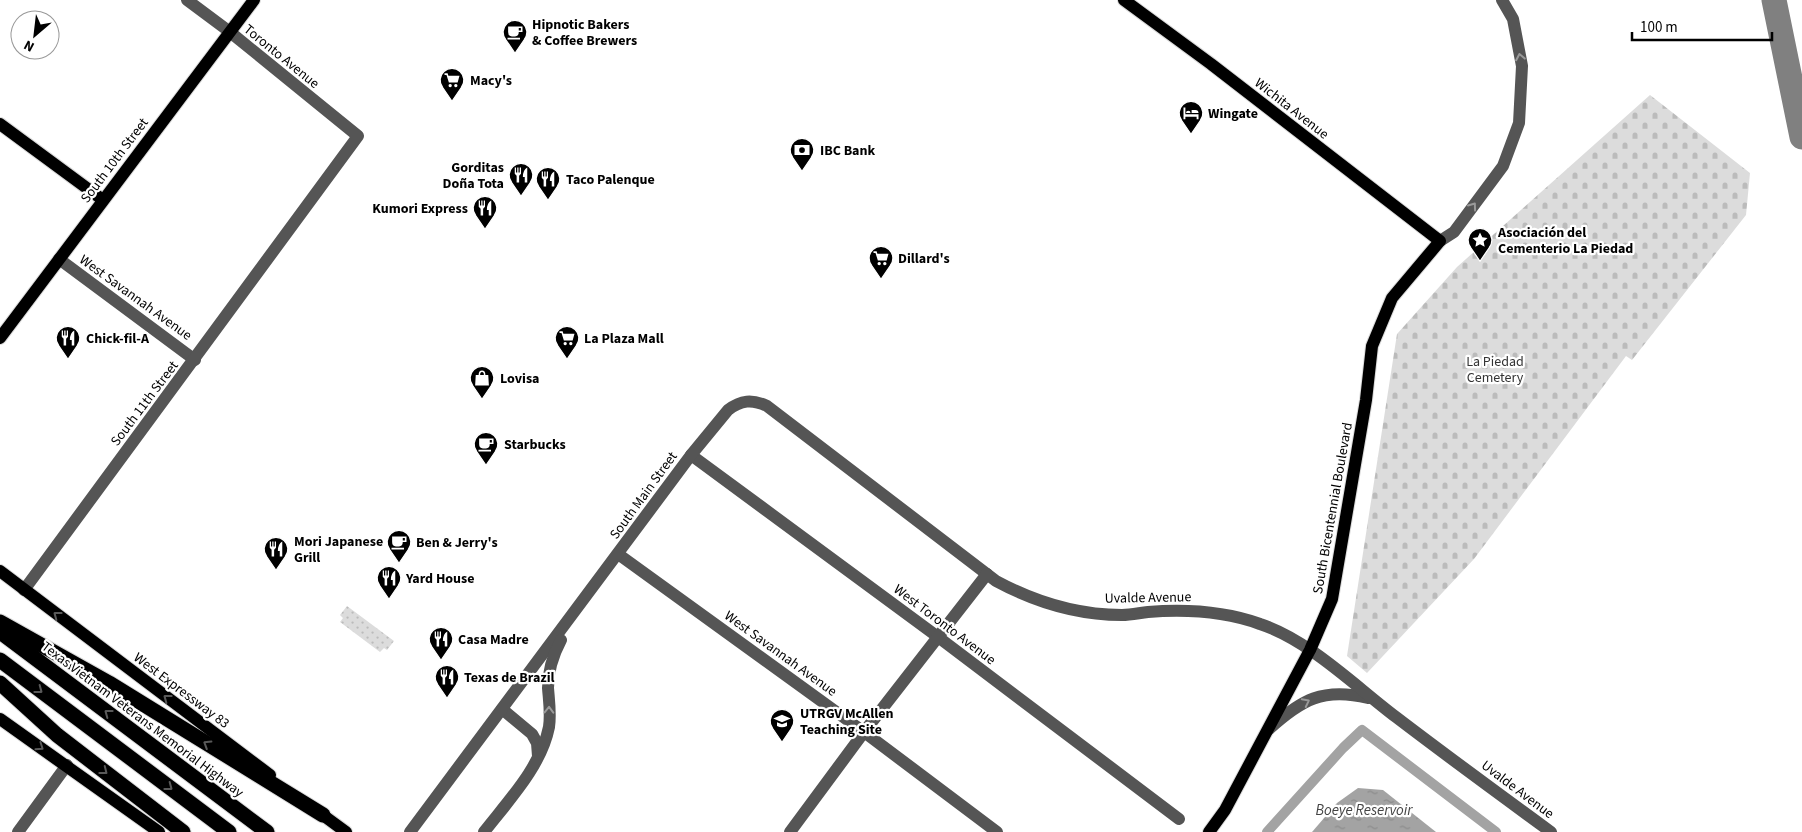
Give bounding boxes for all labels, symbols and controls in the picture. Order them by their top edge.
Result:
north arrow [10,10,60,60]
scale bar [1632,10,1772,42]
place label: Hipnotic Bakers & Coffee Brewers [532,15,637,51]
text: 100 m [1640,17,1678,38]
cafe icon: Hipnotic Bakers & Coffee Brewers [502,19,528,53]
street label: Toronto Avenue [239,20,324,94]
text: N [21,35,38,57]
one-way arrow [1515,52,1526,61]
supermarket icon: Macy's [439,67,465,101]
place label: Macy's [470,71,512,91]
street label: Wichita Avenue [1250,73,1333,144]
hotel icon: Wingate [1178,100,1204,134]
place label: Wingate [1208,104,1258,124]
street label: South 10th Street [76,114,154,207]
bank icon: IBC Bank [789,137,815,171]
place label: IBC Bank [820,141,875,161]
place label: Gorditas Doña Tota [443,158,504,194]
restaurant icon: Gorditas Doña Tota [508,162,534,196]
restaurant icon: Taco Palenque [535,166,561,200]
place label: Taco Palenque [566,170,655,190]
restaurant icon: Kumori Express [472,195,498,229]
place label: Kumori Express [372,199,468,219]
one-way arrow [1467,202,1476,212]
place label: Asociación del Cementerio La Piedad [1497,223,1633,259]
place icon: Asociación del Cementerio La Piedad [1467,227,1493,261]
supermarket icon: Dillard's [868,245,894,279]
place label: Dillard's [898,249,950,269]
street label: West Savannah Avenue [75,250,196,346]
restaurant icon: Chick-fil-A [55,325,81,359]
supermarket icon: La Plaza Mall [554,325,580,359]
place label: Chick-fil-A [86,329,150,349]
place label: La Plaza Mall [584,329,664,349]
park label: La Piedad Cemetery [1466,352,1524,388]
street label: South 11th Street [106,357,184,450]
shop icon: Lovisa [469,365,495,399]
place label: Lovisa [500,369,539,389]
street label: South Bicentennial Boulevard [1308,421,1358,595]
cafe icon: Starbucks [473,431,499,465]
place label: Starbucks [504,435,566,455]
street label: South Main Street [605,447,683,544]
cafe icon: Ben & Jerry's [386,529,412,563]
place label: Mori Japanese Grill [294,532,383,568]
place label: Ben & Jerry's [416,533,498,553]
restaurant icon: Mori Japanese Grill [263,536,289,570]
restaurant icon: Yard House [376,565,402,599]
place label: Yard House [405,569,475,589]
street label: West Toronto Avenue [889,580,1000,670]
street label: Uvalde Avenue [1105,587,1192,609]
street label: West Savannah Avenue [720,606,841,702]
one-way arrow [54,612,63,620]
restaurant icon: Casa Madre [428,626,454,660]
place label: Casa Madre [458,630,529,650]
street label: Texas Vietnam Veterans Memorial Highway [37,637,248,803]
street label: West Expressway 83 [129,648,234,734]
restaurant icon: Texas de Brazil [434,664,460,698]
place label: Texas de Brazil [464,668,555,688]
one-way arrow [33,684,42,692]
one-way arrow [164,695,173,703]
one-way arrow [1300,698,1309,708]
place label: UTRGV McAllen Teaching Site [800,704,893,740]
one-way arrow [544,706,554,714]
school or university icon: UTRGV McAllen Teaching Site [769,708,795,742]
one-way arrow [104,710,114,719]
one-way arrow [204,740,213,750]
one-way arrow [34,741,44,750]
street label: Uvalde Avenue [1477,756,1558,824]
one-way arrow [98,765,107,773]
one-way arrow [163,782,172,790]
water label: Boeye Reservoir [1316,800,1413,821]

